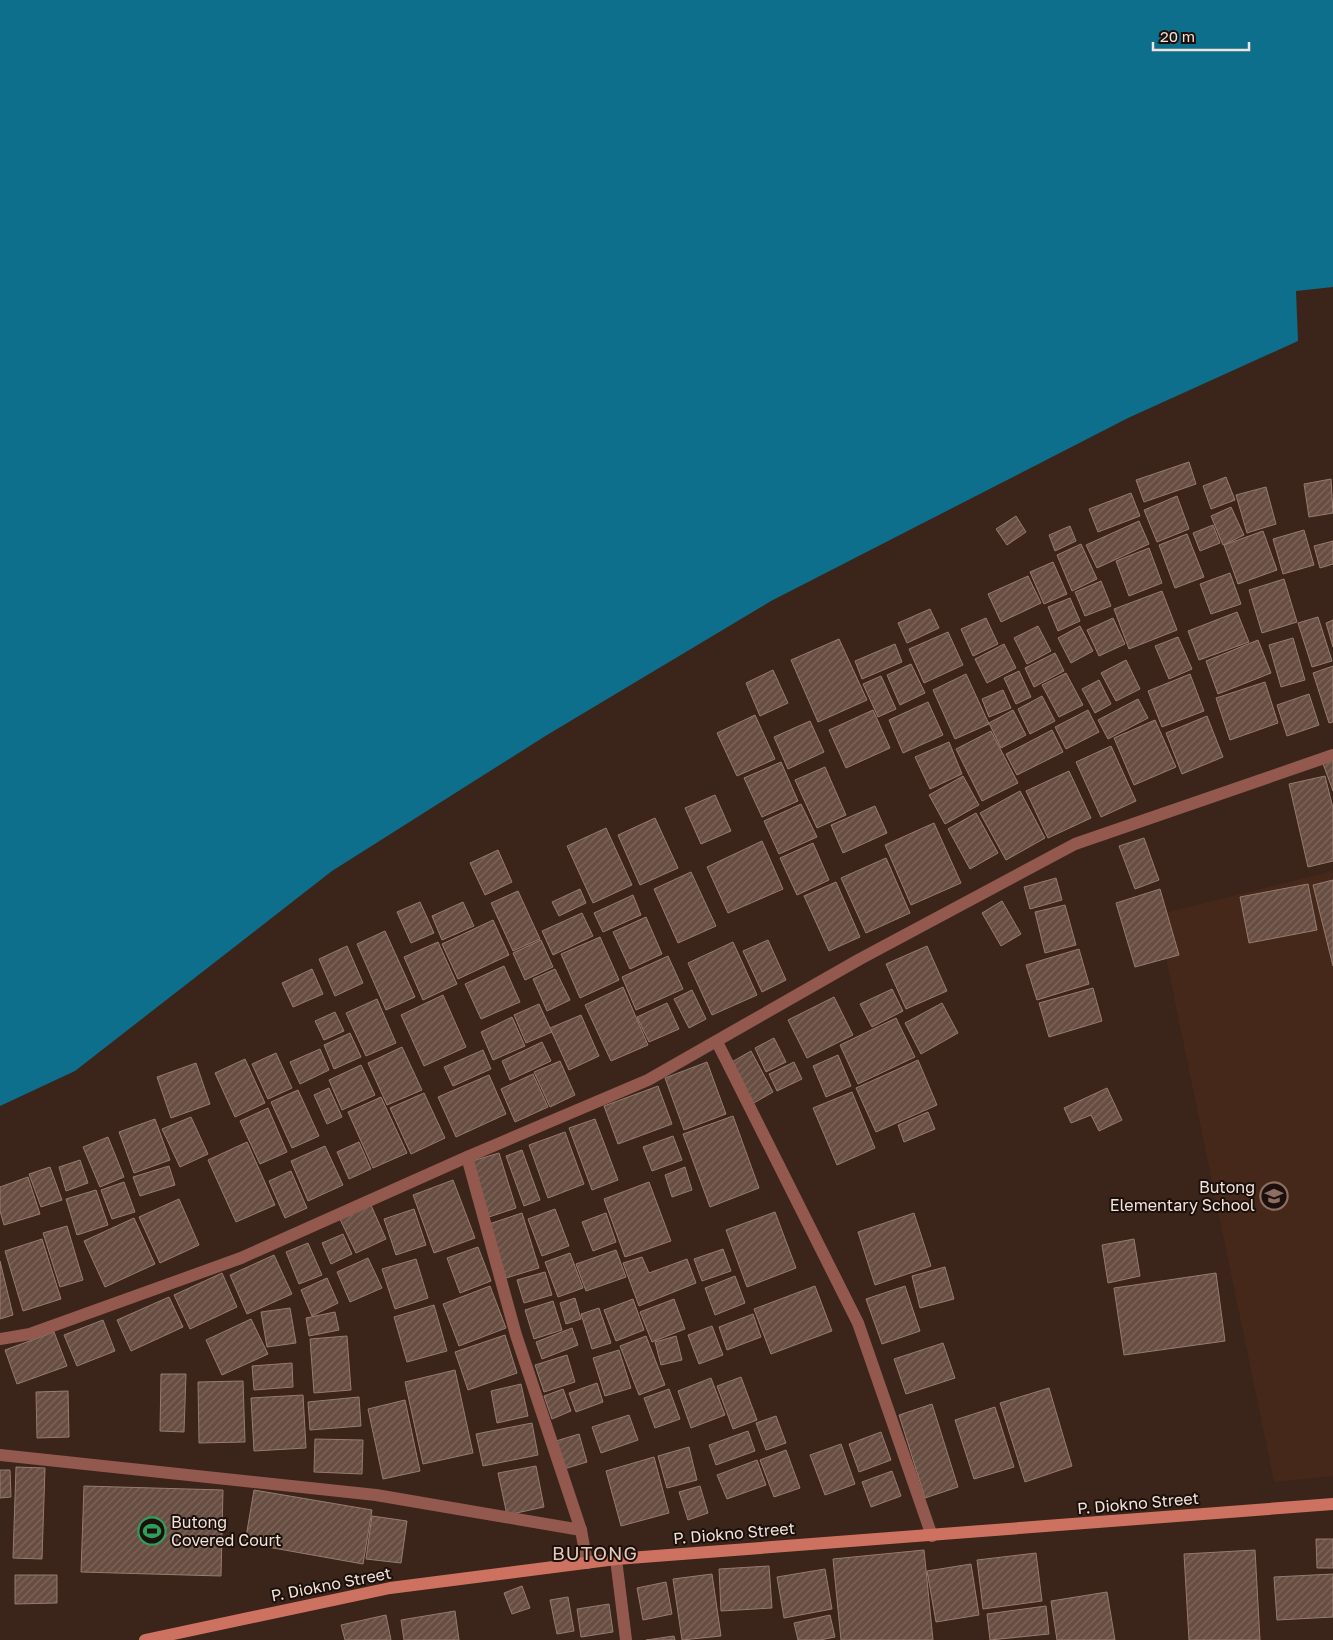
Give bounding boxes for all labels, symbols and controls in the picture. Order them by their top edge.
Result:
scale bar [1153,20,1249,52]
text: 20 m [1160,27,1195,45]
place label: Butong Elementary School [1110,1177,1255,1215]
school or university icon: Butong Elementary School [1259,1181,1289,1211]
street label: P. Diokno Street [1076,1488,1200,1518]
place label: Butong Covered Court [171,1512,281,1550]
sports icon: Butong Covered Court [137,1516,167,1546]
street label: P. Diokno Street [672,1518,796,1548]
district label: BUTONG [552,1541,638,1564]
street label: P. Diokno Street [269,1563,393,1605]

